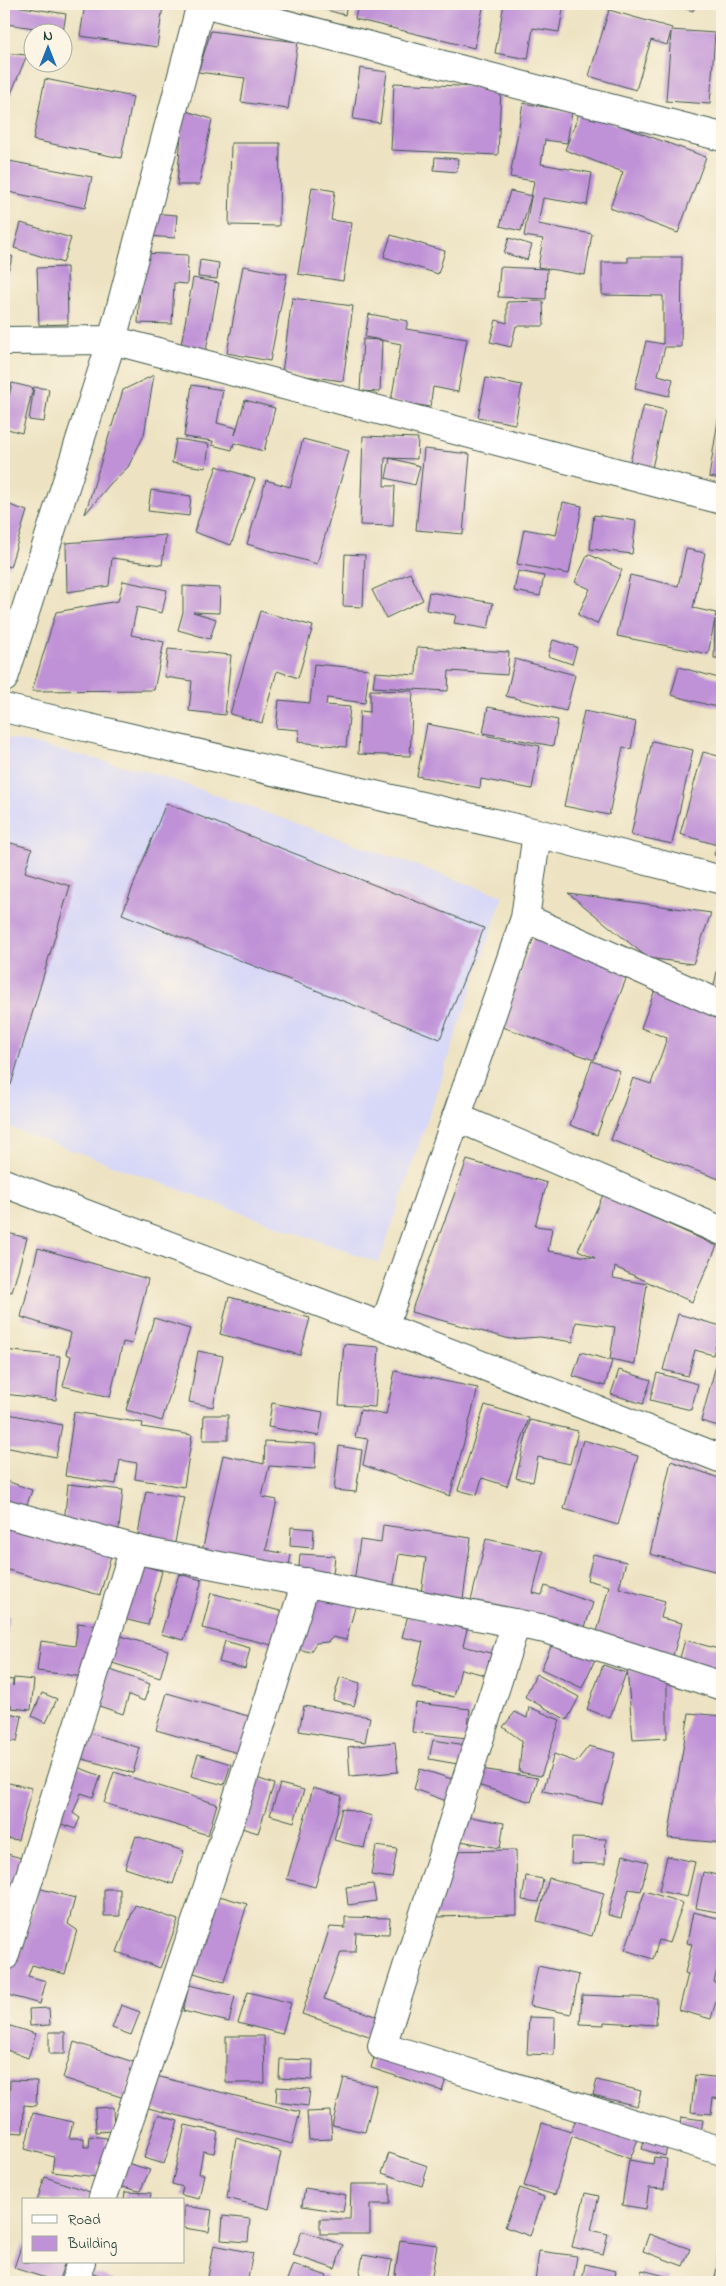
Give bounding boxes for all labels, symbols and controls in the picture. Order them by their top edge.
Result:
north arrow [22,22,72,72]
text: N [43,26,53,47]
legend [22,2198,185,2264]
text: Road [68,2209,101,2231]
text: Building [67,2233,117,2256]

